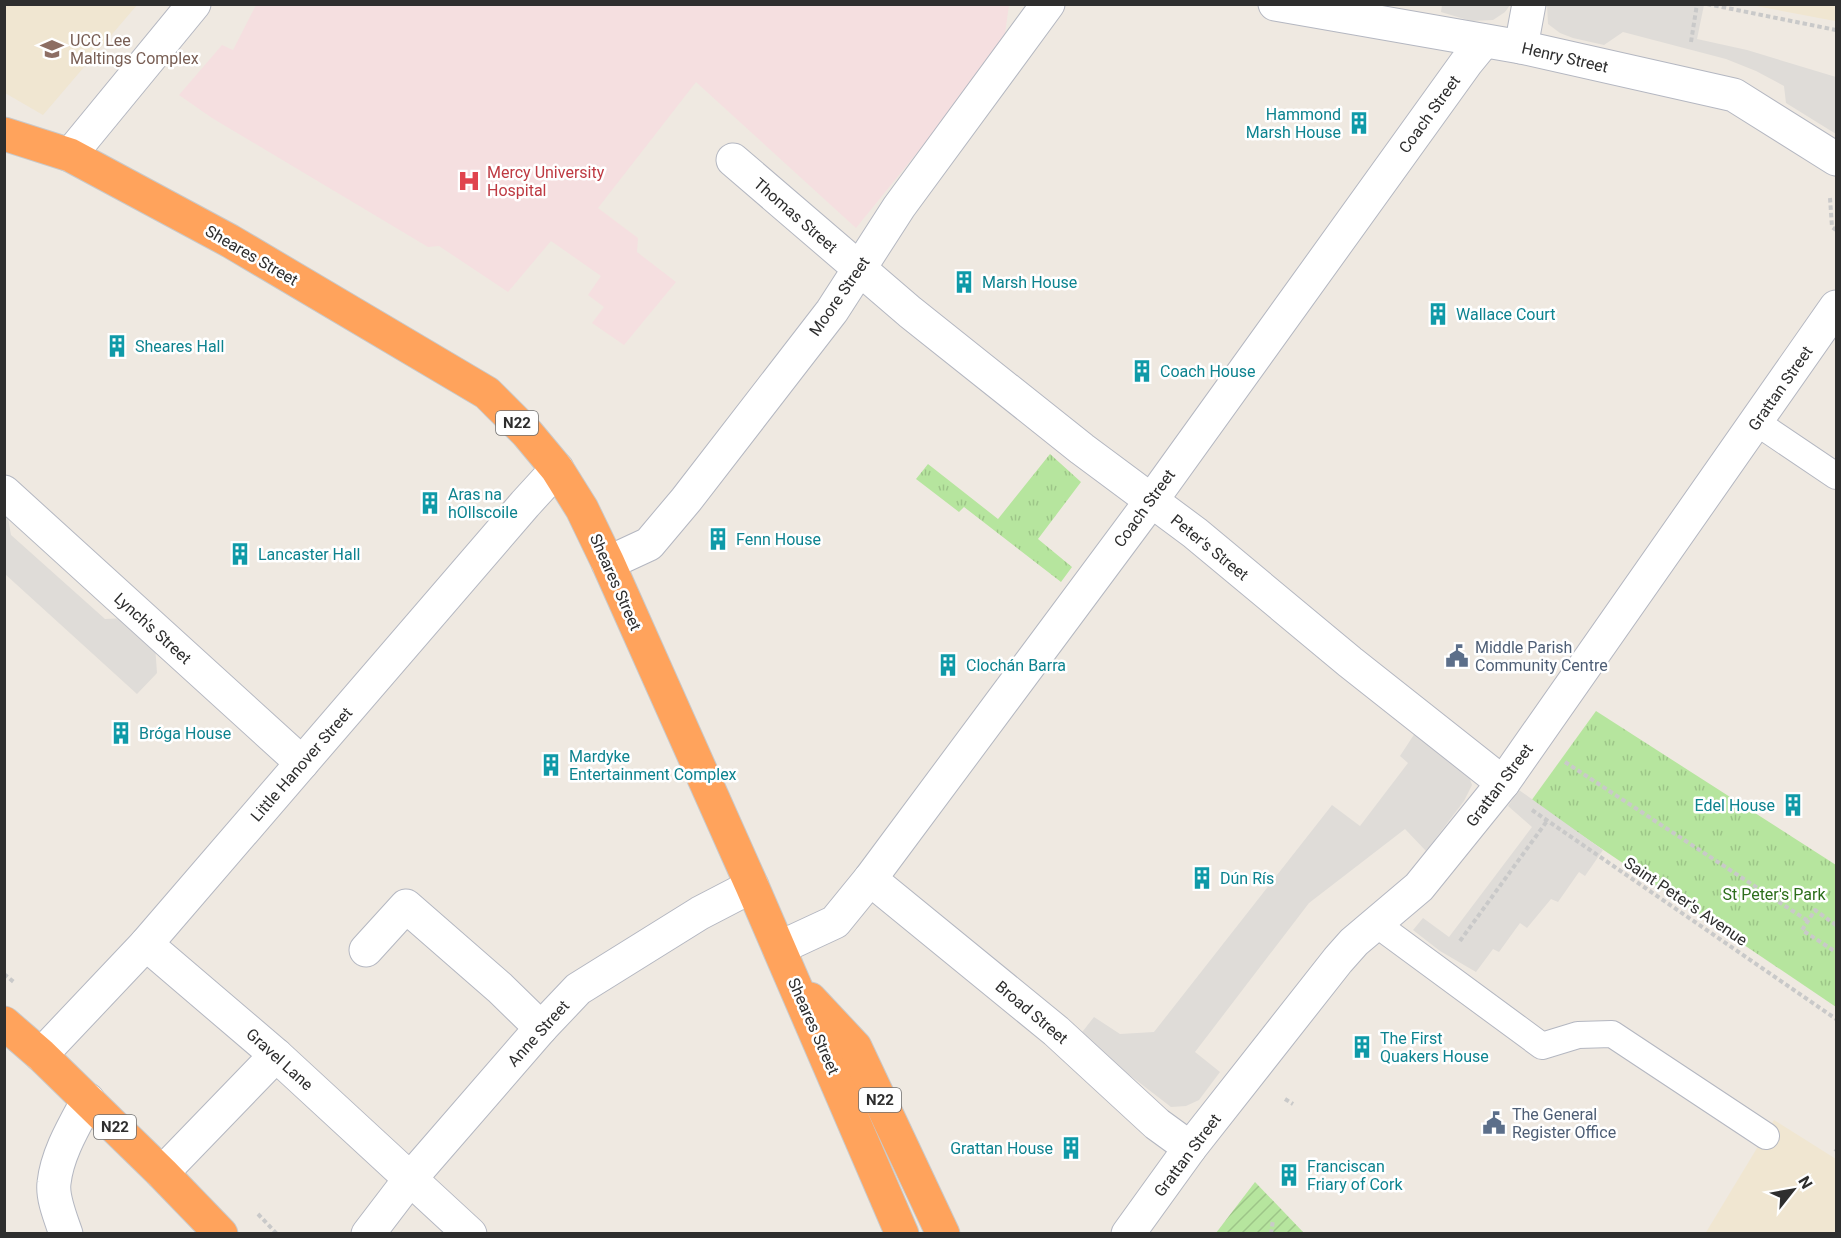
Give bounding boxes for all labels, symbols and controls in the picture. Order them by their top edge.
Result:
place label: UCC Lee Maltings Complex [70,31,199,68]
school or university icon: UCC Lee Maltings Complex [39,36,65,62]
street label: Henry Street [1520,38,1610,77]
street label: Coach Street [1395,72,1464,157]
place label: Hammond Marsh House [1246,105,1341,142]
building icon: Hammond Marsh House [1346,110,1372,136]
place label: Mercy University Hospital [487,163,605,200]
hospital icon: Mercy University Hospital [456,168,482,194]
street label: Thomas Street [750,174,841,257]
street label: Sheares Street [202,221,301,290]
street label: Moore Street [805,253,874,339]
building icon: Marsh House [951,269,977,295]
place label: Marsh House [982,273,1077,292]
building icon: Wallace Court [1425,301,1451,327]
place label: Wallace Court [1456,305,1555,324]
building icon: Sheares Hall [104,333,130,359]
place label: Sheares Hall [135,337,224,356]
street label: Grattan Street [1744,342,1817,434]
building icon: Coach House [1129,358,1155,384]
place label: Coach House [1160,362,1256,381]
road number: N22 [496,411,538,435]
street label: Coach Street [1110,466,1179,551]
place label: Aras na hOllscoile [448,485,518,522]
building icon: Aras na hOllscoile [417,490,443,516]
street label: Peter's Street [1167,510,1252,584]
building icon: Fenn House [705,526,731,552]
place label: Fenn House [736,530,821,549]
street label: Sheares Street [586,531,645,633]
building icon: Lancaster Hall [227,541,253,567]
place label: Lancaster Hall [258,545,361,564]
street label: Lynch's Street [110,589,195,668]
place label: Middle Parish Community Centre [1475,638,1608,675]
public building icon: Middle Parish Community Centre [1444,643,1470,669]
building icon: Clochán Barra [935,652,961,678]
place label: Clochán Barra [966,656,1066,675]
street label: Little Hanover Street [247,703,356,825]
building icon: Bróga House [108,720,134,746]
place label: Bróga House [139,724,231,743]
street label: Grattan Street [1462,740,1537,831]
place label: Mardyke Entertainment Complex [569,747,737,784]
building icon: Mardyke Entertainment Complex [538,752,564,778]
building icon: Edel House [1780,792,1806,818]
place label: Edel House [1695,796,1775,815]
street label: Saint Peter's Avenue [1620,853,1751,950]
building icon: Dún Rís [1189,865,1215,891]
place label: Dún Rís [1220,869,1274,888]
park label: St Peter's Park [1722,885,1826,904]
street label: Sheares Street [784,975,843,1077]
street label: Broad Street [992,977,1072,1048]
street label: Anne Street [504,996,573,1070]
street label: Gravel Lane [242,1024,317,1094]
place label: The First Quakers House [1380,1029,1489,1066]
building icon: The First Quakers House [1349,1034,1375,1060]
road number: N22 [859,1088,901,1112]
place label: The General Register Office [1512,1105,1616,1142]
street label: Grattan Street [1150,1110,1225,1201]
public building icon: The General Register Office [1481,1110,1507,1136]
road number: N22 [94,1115,136,1139]
building icon: Grattan House [1058,1135,1084,1161]
place label: Grattan House [950,1139,1053,1158]
place label: Franciscan Friary of Cork [1307,1157,1403,1194]
north arrow [1763,1160,1823,1220]
building icon: Franciscan Friary of Cork [1276,1162,1302,1188]
text: N [1794,1173,1816,1192]

